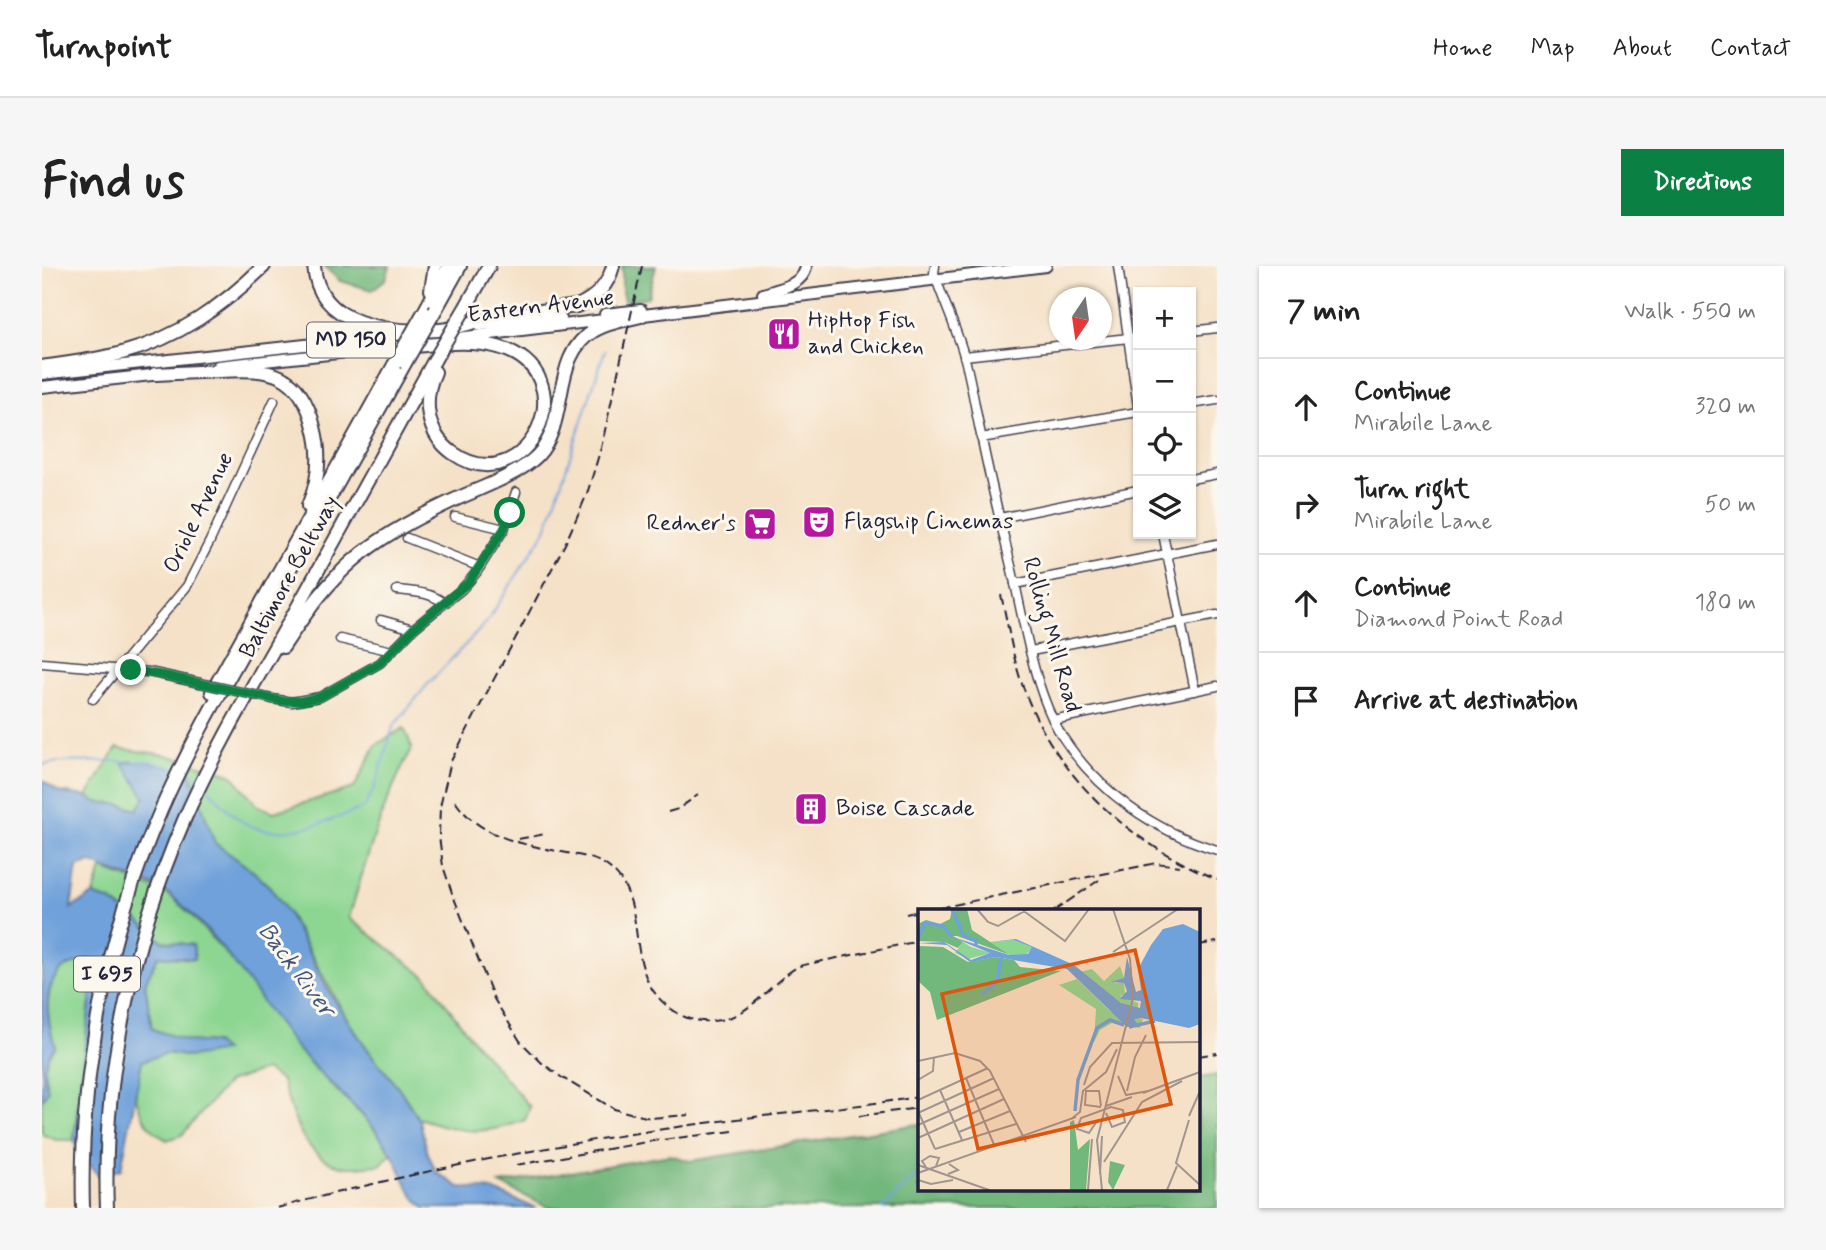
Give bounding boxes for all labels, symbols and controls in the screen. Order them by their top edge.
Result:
text: Turnpoint [35,26,172,70]
text: Home [1433,33,1493,64]
text: Map [1531,33,1575,64]
text: About [1613,33,1672,64]
text: Contact [1710,33,1791,64]
button: Directions [1621,149,1784,216]
text: Find us [42,150,185,215]
street label: Eastern Avenue [466,283,616,331]
north arrow [1049,287,1112,350]
map controls [1133,287,1196,539]
button: + [1133,287,1196,350]
text: 7 min [1287,292,1361,331]
text: Walk · 550 m [1624,297,1756,327]
place label: HipHop Fish and Chicken [808,306,924,362]
restaurant icon: HipHop Fish and Chicken [765,315,803,353]
road number: MD 150 [307,322,395,358]
button: − [1133,350,1196,413]
text: Continue [1354,375,1451,409]
icon: ahead [1287,388,1325,426]
text: 320 m [1695,392,1756,422]
text: Mirabile Lane [1354,409,1492,439]
button: locate [1133,413,1196,476]
street label: Oriole Avenue [157,447,241,579]
text: Turn right [1354,473,1470,507]
button: layers [1133,476,1196,539]
icon: right [1287,486,1325,524]
street label: Baltimore Beltway [233,490,347,664]
text: 50 m [1705,490,1756,520]
route start [494,497,525,528]
theatre icon: Flagship Cinemas [800,503,838,541]
supermarket icon: Redner's [741,505,779,543]
place label: Flagship Cinemas [844,507,1014,539]
text: Mirabile Lane [1354,507,1492,537]
place label: Redner's [646,509,736,539]
street label: Rolling Mill Road [1013,554,1087,717]
text: Continue [1354,571,1451,605]
icon: ahead [1287,584,1325,622]
text: 180 m [1695,588,1756,618]
text: Diamond Point Road [1354,605,1563,635]
route end [115,654,146,685]
icon: arrive [1287,682,1325,720]
text: Arrive at destination [1354,684,1578,718]
building icon: Boise Cascade [792,790,830,828]
place label: Boise Cascade [836,794,975,824]
inset map [918,909,1199,1191]
water label: Back River [250,917,344,1026]
road number: I 695 [74,956,140,992]

